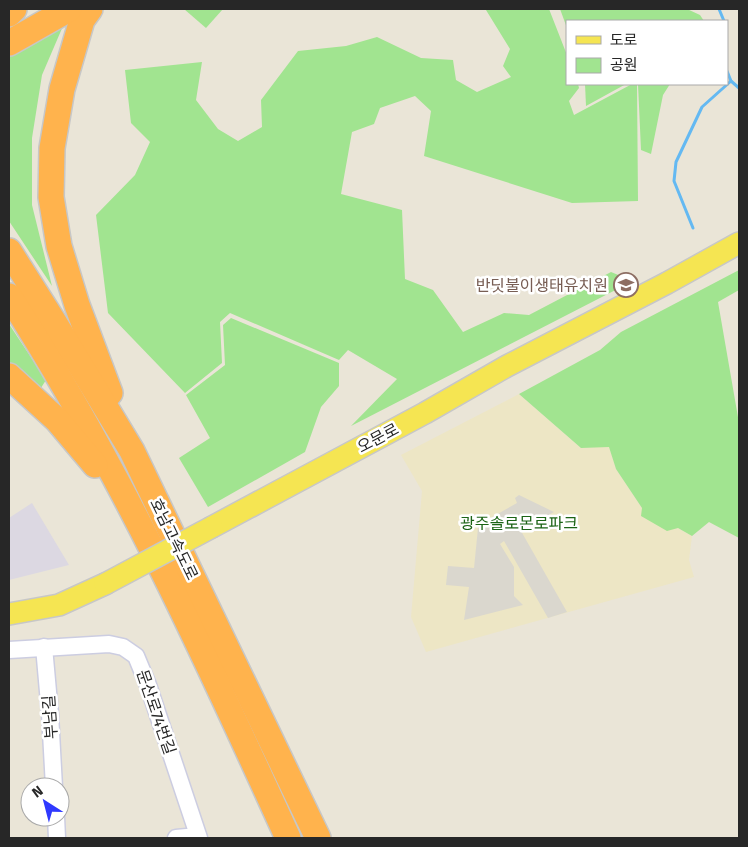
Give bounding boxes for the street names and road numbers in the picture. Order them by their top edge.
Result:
street label: 오문로 [354,419,402,457]
street label: 호남고속도로 [146,495,202,583]
street label: 문산로74번길 [133,667,179,757]
street label: 부남길 [39,694,61,740]

